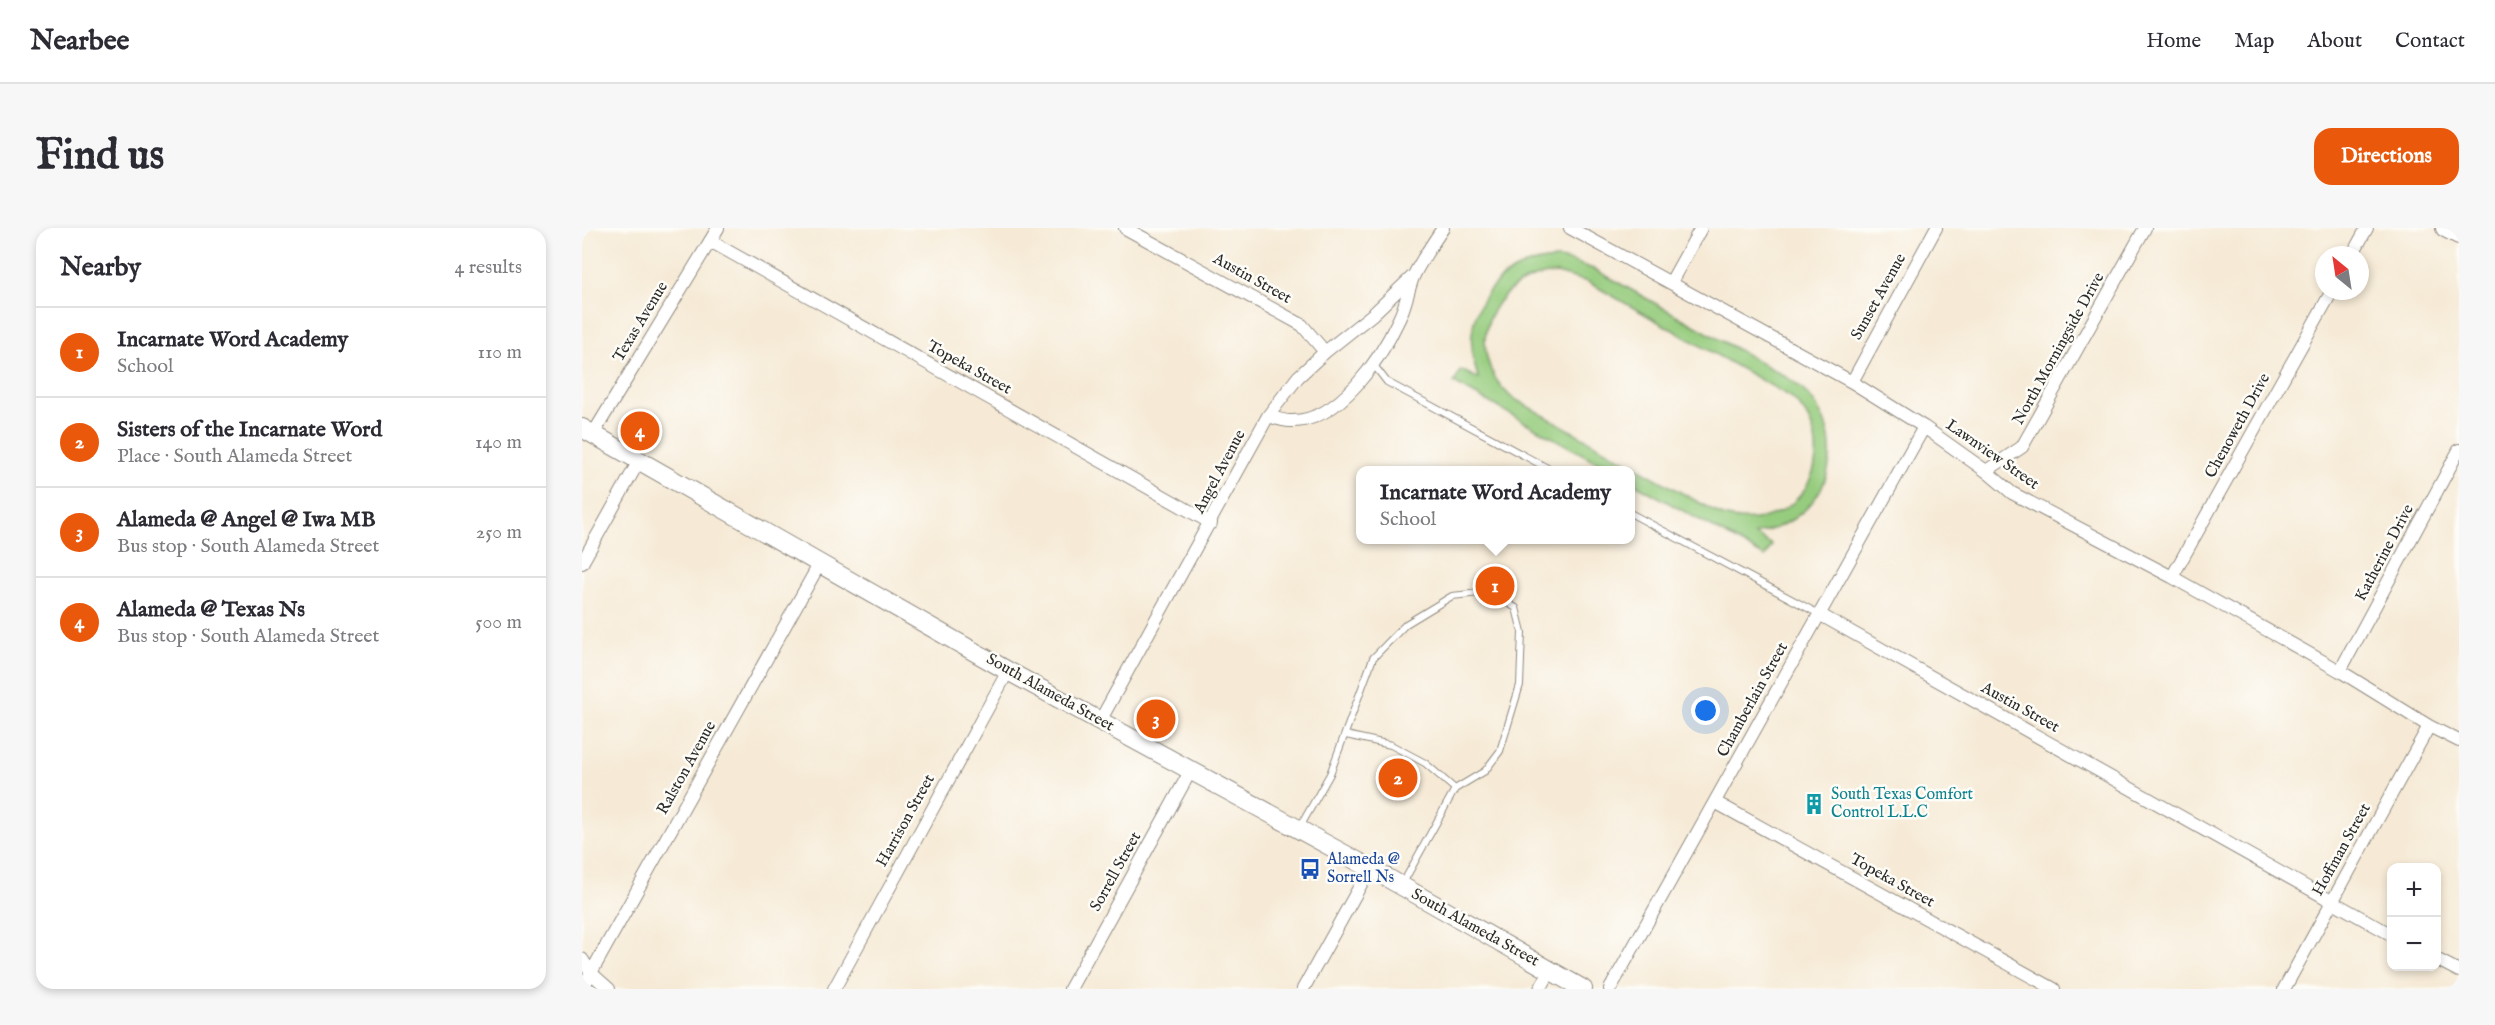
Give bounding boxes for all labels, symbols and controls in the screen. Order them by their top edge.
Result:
text: Nearbee [30,24,129,59]
text: Home [2146,28,2201,55]
text: Map [2234,28,2274,55]
text: About [2307,28,2362,55]
text: Contact [2395,28,2465,55]
button: Directions [2314,128,2459,185]
text: Find us [36,130,164,183]
north arrow [2315,246,2369,300]
street label: Austin Street [1209,249,1295,309]
street label: Sunset Avenue [1847,250,1911,344]
text: Nearby [60,251,141,284]
text: 4 results [455,255,522,280]
street label: North Morningside Drive [2009,269,2109,429]
street label: Texas Avenue [609,278,673,366]
text: Incarnate Word Academy [117,326,348,354]
street label: Topeka Street [923,337,1015,400]
text: 1 [76,340,83,365]
text: 110 m [478,340,522,365]
text: School [117,354,173,379]
street label: Chenoweth Drive [2201,370,2275,482]
pin: 4 [620,408,660,454]
street label: Lawnview Street [1941,415,2043,495]
text: Sisters of the Incarnate Word [117,416,382,444]
street label: Angel Avenue [1189,427,1250,518]
text: 2 [75,430,84,455]
text: 140 m [475,430,522,455]
text: Place · South Alameda Street [117,444,352,469]
popup [1356,466,1635,544]
text: Incarnate Word Academy [1380,479,1611,507]
street label: Katherine Drive [2351,501,2419,605]
text: Alameda @ Angel @ Iwa MB [117,506,375,534]
text: School [1380,507,1436,532]
text: 3 [76,520,83,545]
text: 250 m [476,520,522,545]
text: Bus stop · South Alameda Street [117,534,379,559]
pin: 1 [1476,564,1514,608]
text: Alameda @ Texas Ns [117,596,305,624]
text: 4 [75,610,84,635]
text: 500 m [475,610,522,635]
text: Bus stop · South Alameda Street [117,624,379,649]
street label: Chamberlain Street [1713,639,1793,761]
street label: South Alameda Street [983,650,1118,737]
street label: Austin Street [1977,678,2063,738]
pin: 3 [1136,696,1176,742]
your location [1691,696,1720,725]
street label: Ralston Avenue [653,718,721,818]
pin: 2 [1378,756,1418,800]
street label: Harrison Street [872,771,940,871]
place label: South Texas Comfort Control L.L.C [1831,785,1974,823]
building icon: South Texas Comfort Control L.L.C [1802,792,1826,816]
street label: Hoffman Street [2308,800,2376,900]
street label: Sorrell Street [1086,828,1146,915]
place label: Alameda @ Sorrell Ns [1326,850,1400,888]
street label: Topeka Street [1846,850,1938,913]
bus stop icon: Alameda @ Sorrell Ns [1298,857,1322,881]
map controls [2387,863,2441,971]
button: + [2387,863,2441,917]
street label: South Alameda Street [1408,885,1543,972]
button: − [2387,917,2441,971]

